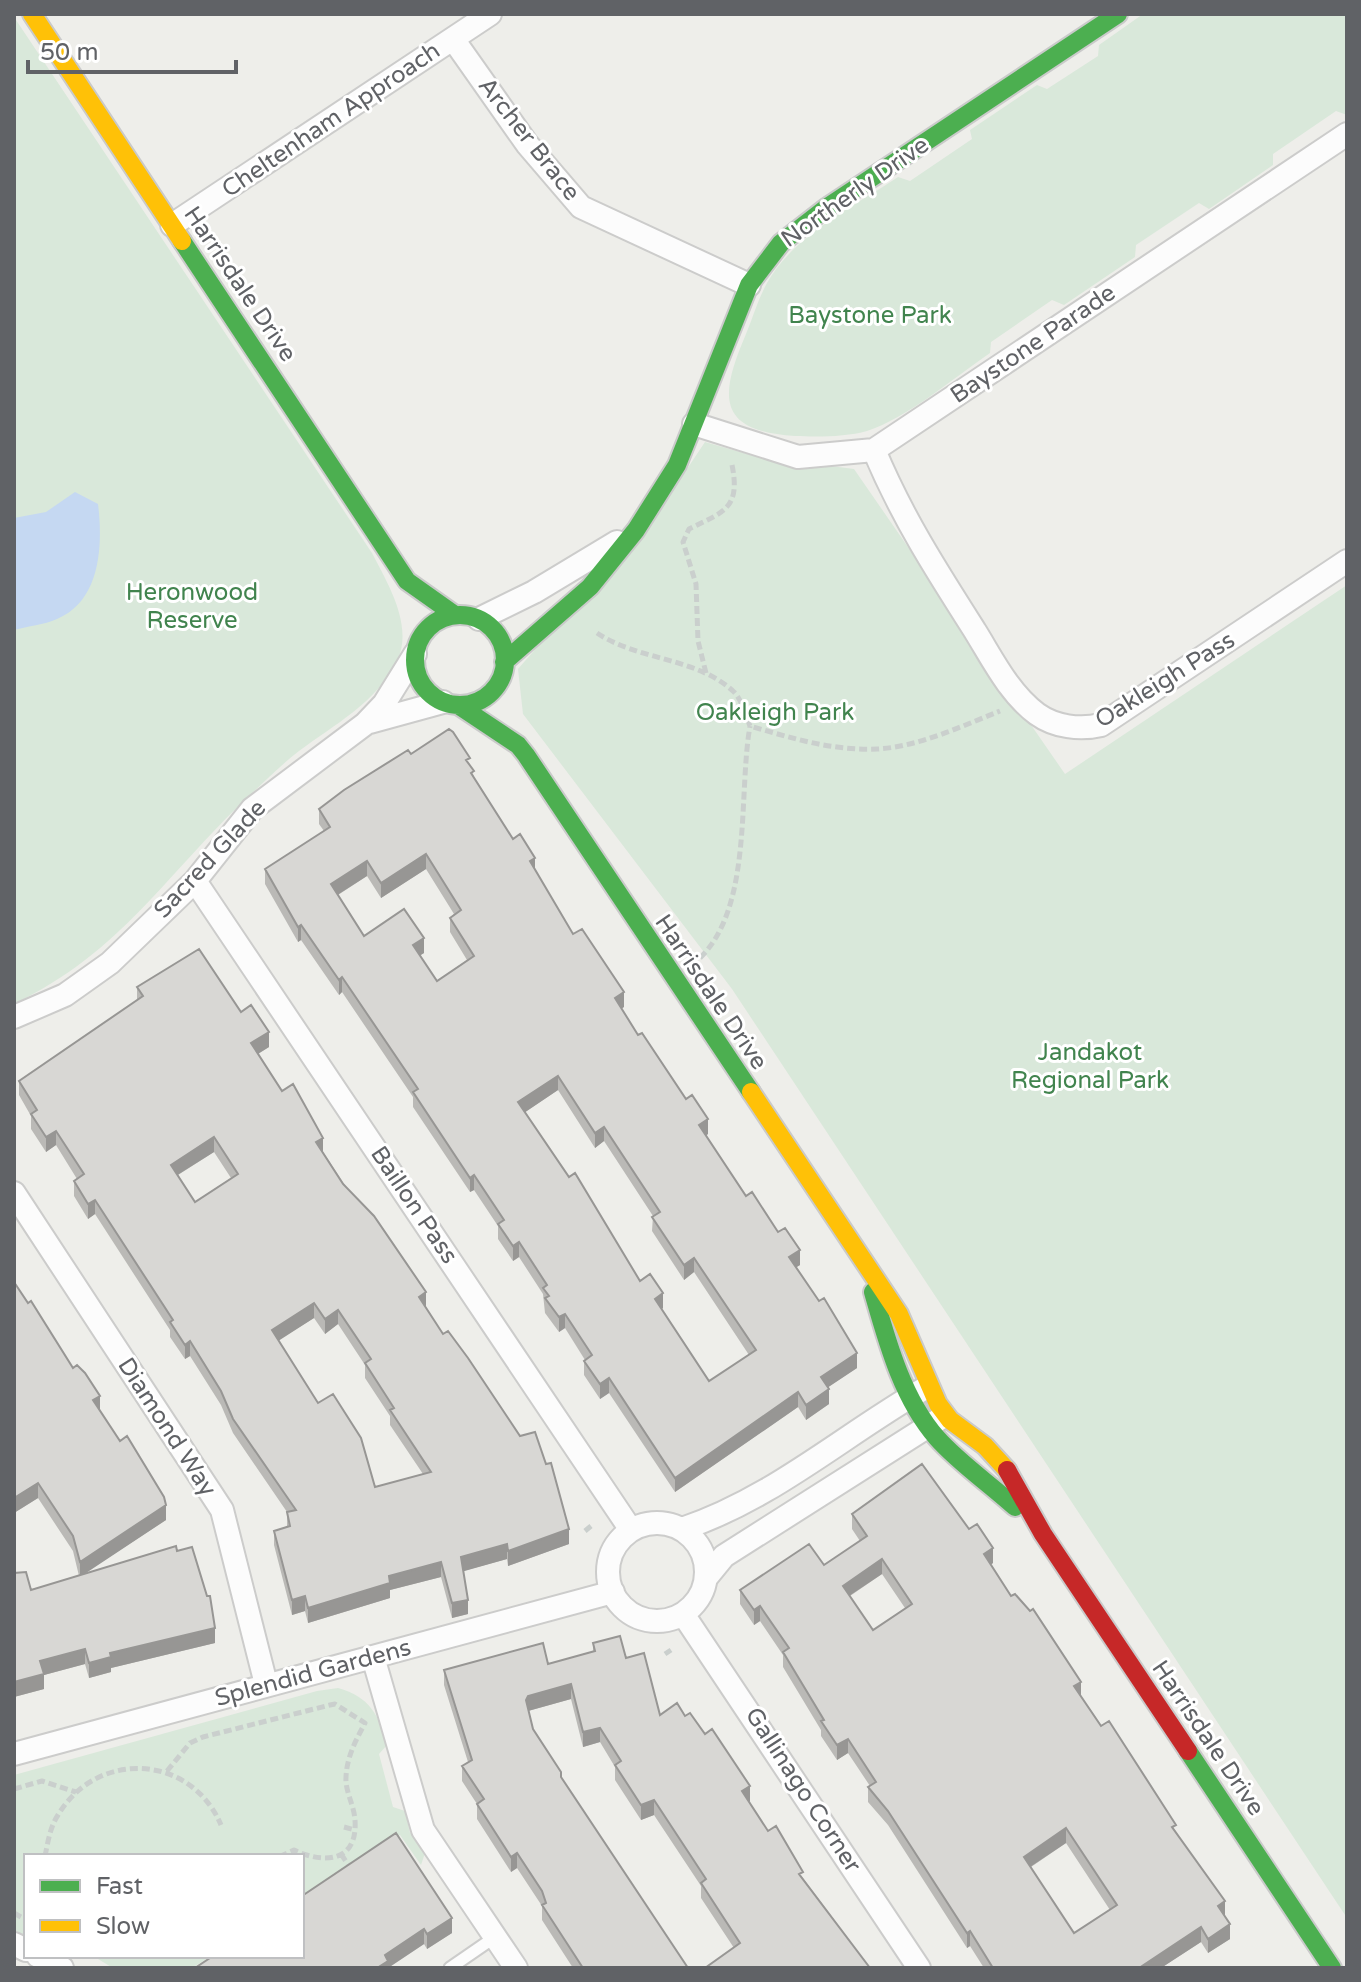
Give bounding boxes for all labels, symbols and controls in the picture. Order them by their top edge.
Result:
scale bar [28,24,236,74]
street label: Cheltenham Approach [216,36,446,204]
text: 50 m [40,38,98,67]
street label: Archer Brace [472,72,586,206]
street label: Northerly Drive [776,130,934,254]
street label: Harrisdale Drive [177,201,303,367]
street label: Baystone Parade [945,278,1121,410]
park label: Baystone Park [788,301,952,330]
park label: Heronwood Reserve [126,578,258,635]
street label: Oakleigh Pass [1090,625,1240,735]
park label: Oakleigh Park [696,698,854,727]
street label: Sacred Glade [148,794,272,924]
street label: Harrisdale Drive [648,909,774,1075]
park label: Jandakot Regional Park [1011,1038,1169,1095]
street label: Baillon Pass [364,1141,464,1269]
street label: Diamond Way [111,1352,223,1502]
street label: Splendid Gardens [212,1633,414,1713]
street label: Harrisdale Drive [1145,1655,1271,1821]
street label: Gallinago Corner [739,1702,868,1879]
legend [24,1854,304,1958]
text: Fast [96,1872,143,1901]
text: Slow [96,1912,150,1941]

